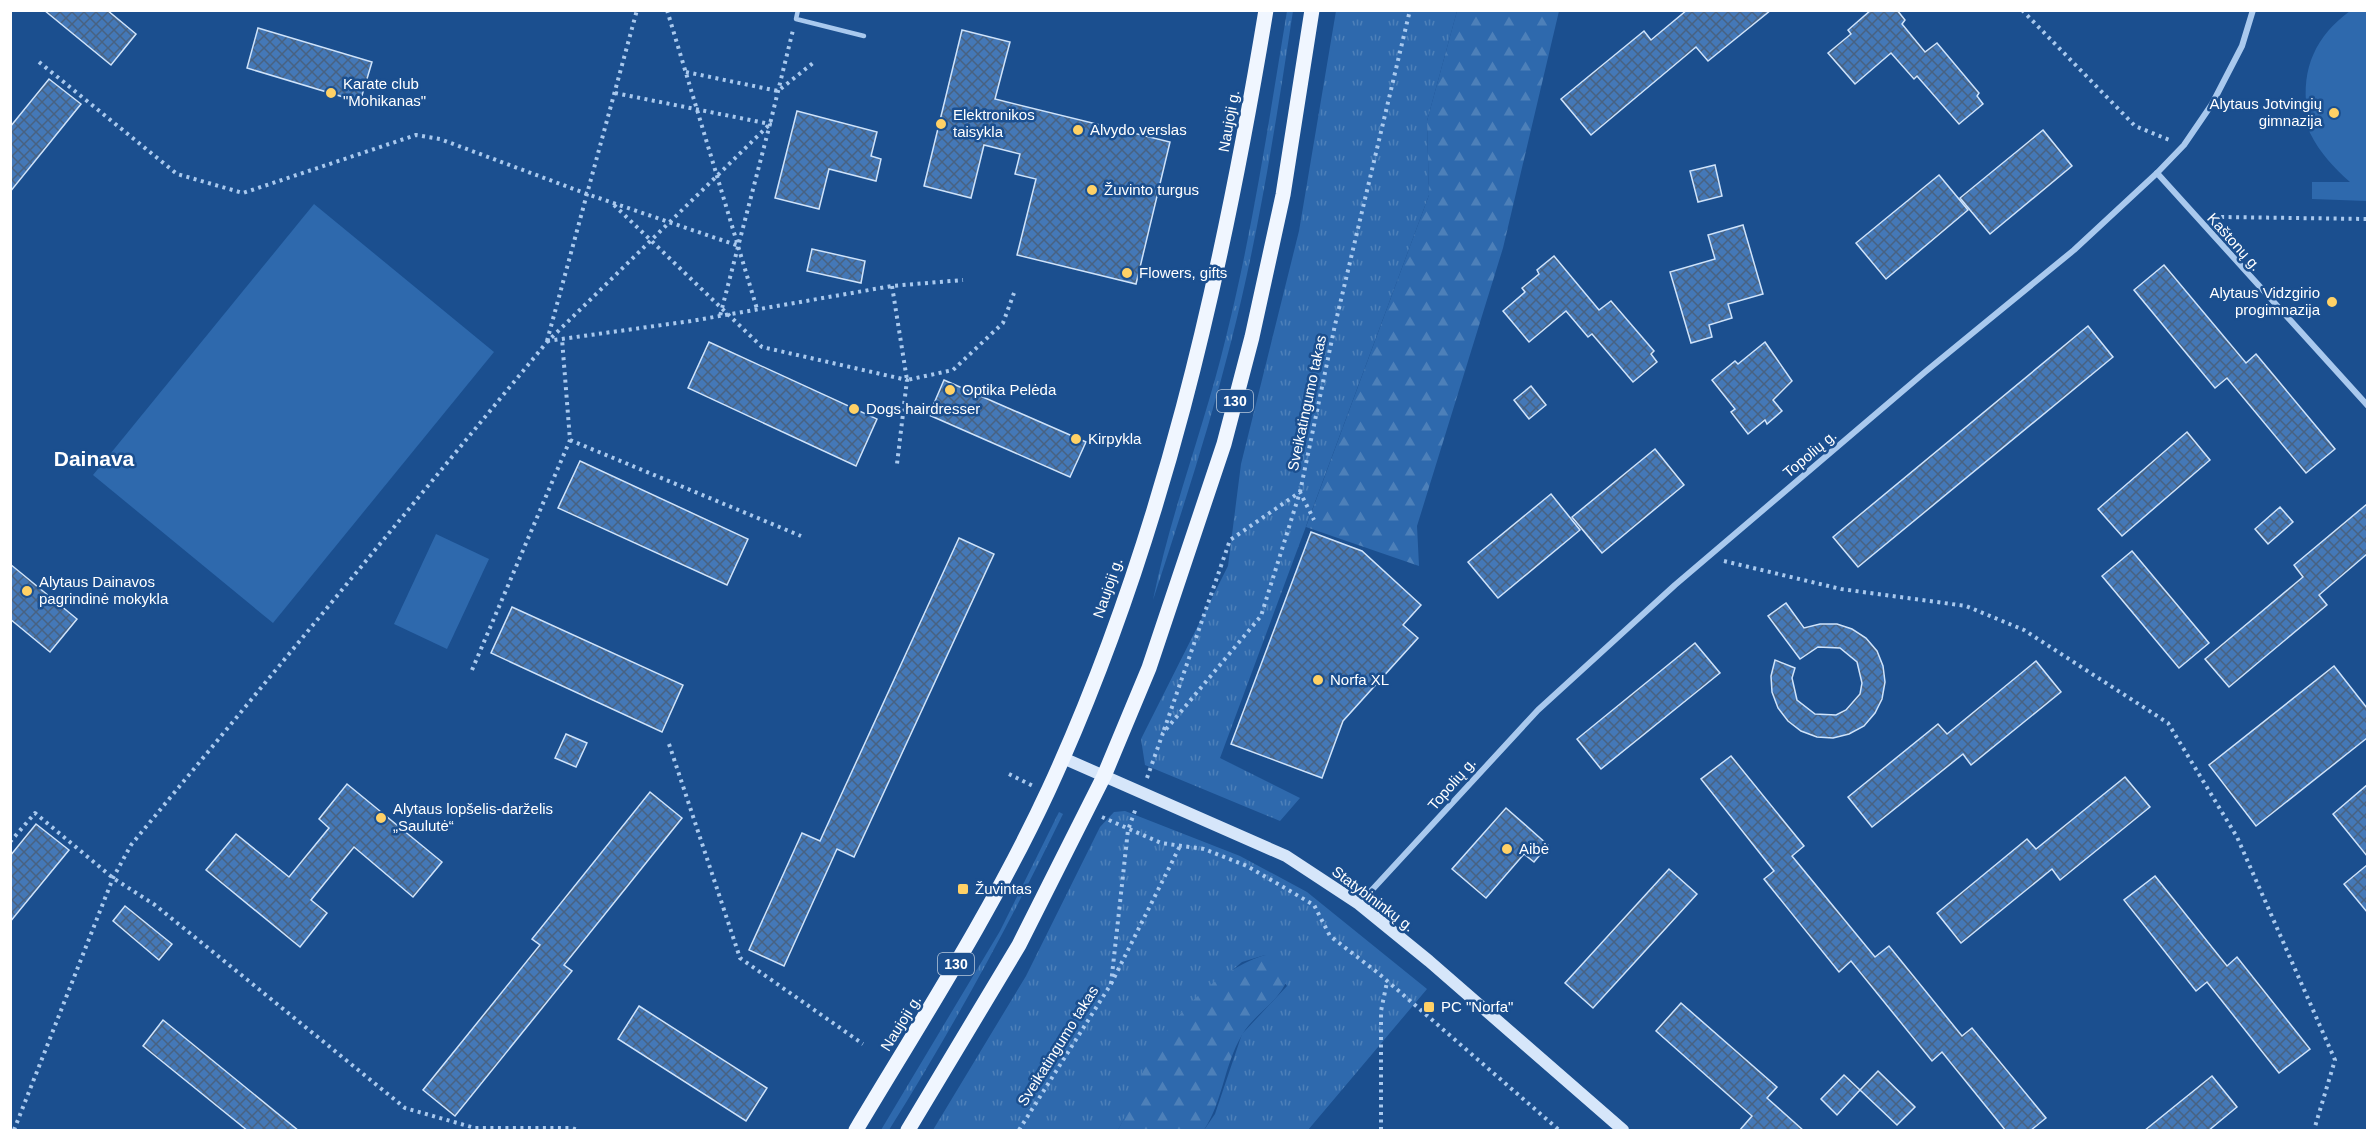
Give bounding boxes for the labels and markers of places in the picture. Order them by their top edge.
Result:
place label: Karate club "Mohikanas" [343,75,426,109]
marker: Karate club "Mohikanas" [324,86,338,100]
place label: Alytaus Jotvingių gimnazija [2209,95,2323,129]
place label: Elektronikos taisykla [953,106,1035,140]
marker: Alytaus Jotvingių gimnazija [2327,106,2341,120]
marker: Elektronikos taisykla [934,117,948,131]
place label: Alvydo verslas [1090,121,1187,138]
marker: Alvydo verslas [1071,123,1085,137]
place label: Žuvinto turgus [1104,181,1199,198]
marker: Žuvinto turgus [1085,183,1099,197]
place label: Flowers, gifts [1139,264,1227,281]
marker: Flowers, gifts [1120,266,1134,280]
place label: Alytaus Vidzgirio progimnazija [2209,284,2321,318]
marker: Alytaus Vidzgirio progimnazija [2325,295,2339,309]
place label: Optika Pelėda [962,381,1057,398]
marker: Optika Pelėda [943,383,957,397]
place label: Dogs hairdresser [866,400,980,417]
marker: Dogs hairdresser [847,402,861,416]
place label: Kirpykla [1088,430,1142,447]
marker: Kirpykla [1069,432,1083,446]
place label: Alytaus Dainavos pagrindinė mokykla [39,573,169,607]
marker: Alytaus Dainavos pagrindinė mokykla [20,584,34,598]
place label: Norfa XL [1330,671,1389,688]
marker: Norfa XL [1311,673,1325,687]
place label: Alytaus lopšelis-darželis „Saulutė“ [393,800,553,834]
marker: Alytaus lopšelis-darželis „Saulutė“ [374,811,388,825]
place label: Aibė [1519,840,1549,857]
marker: Aibė [1500,842,1514,856]
place label: Žuvintas [975,880,1032,897]
marker: Žuvintas [956,882,970,896]
place label: PC "Norfa" [1441,998,1513,1015]
marker: PC "Norfa" [1422,1000,1436,1014]

